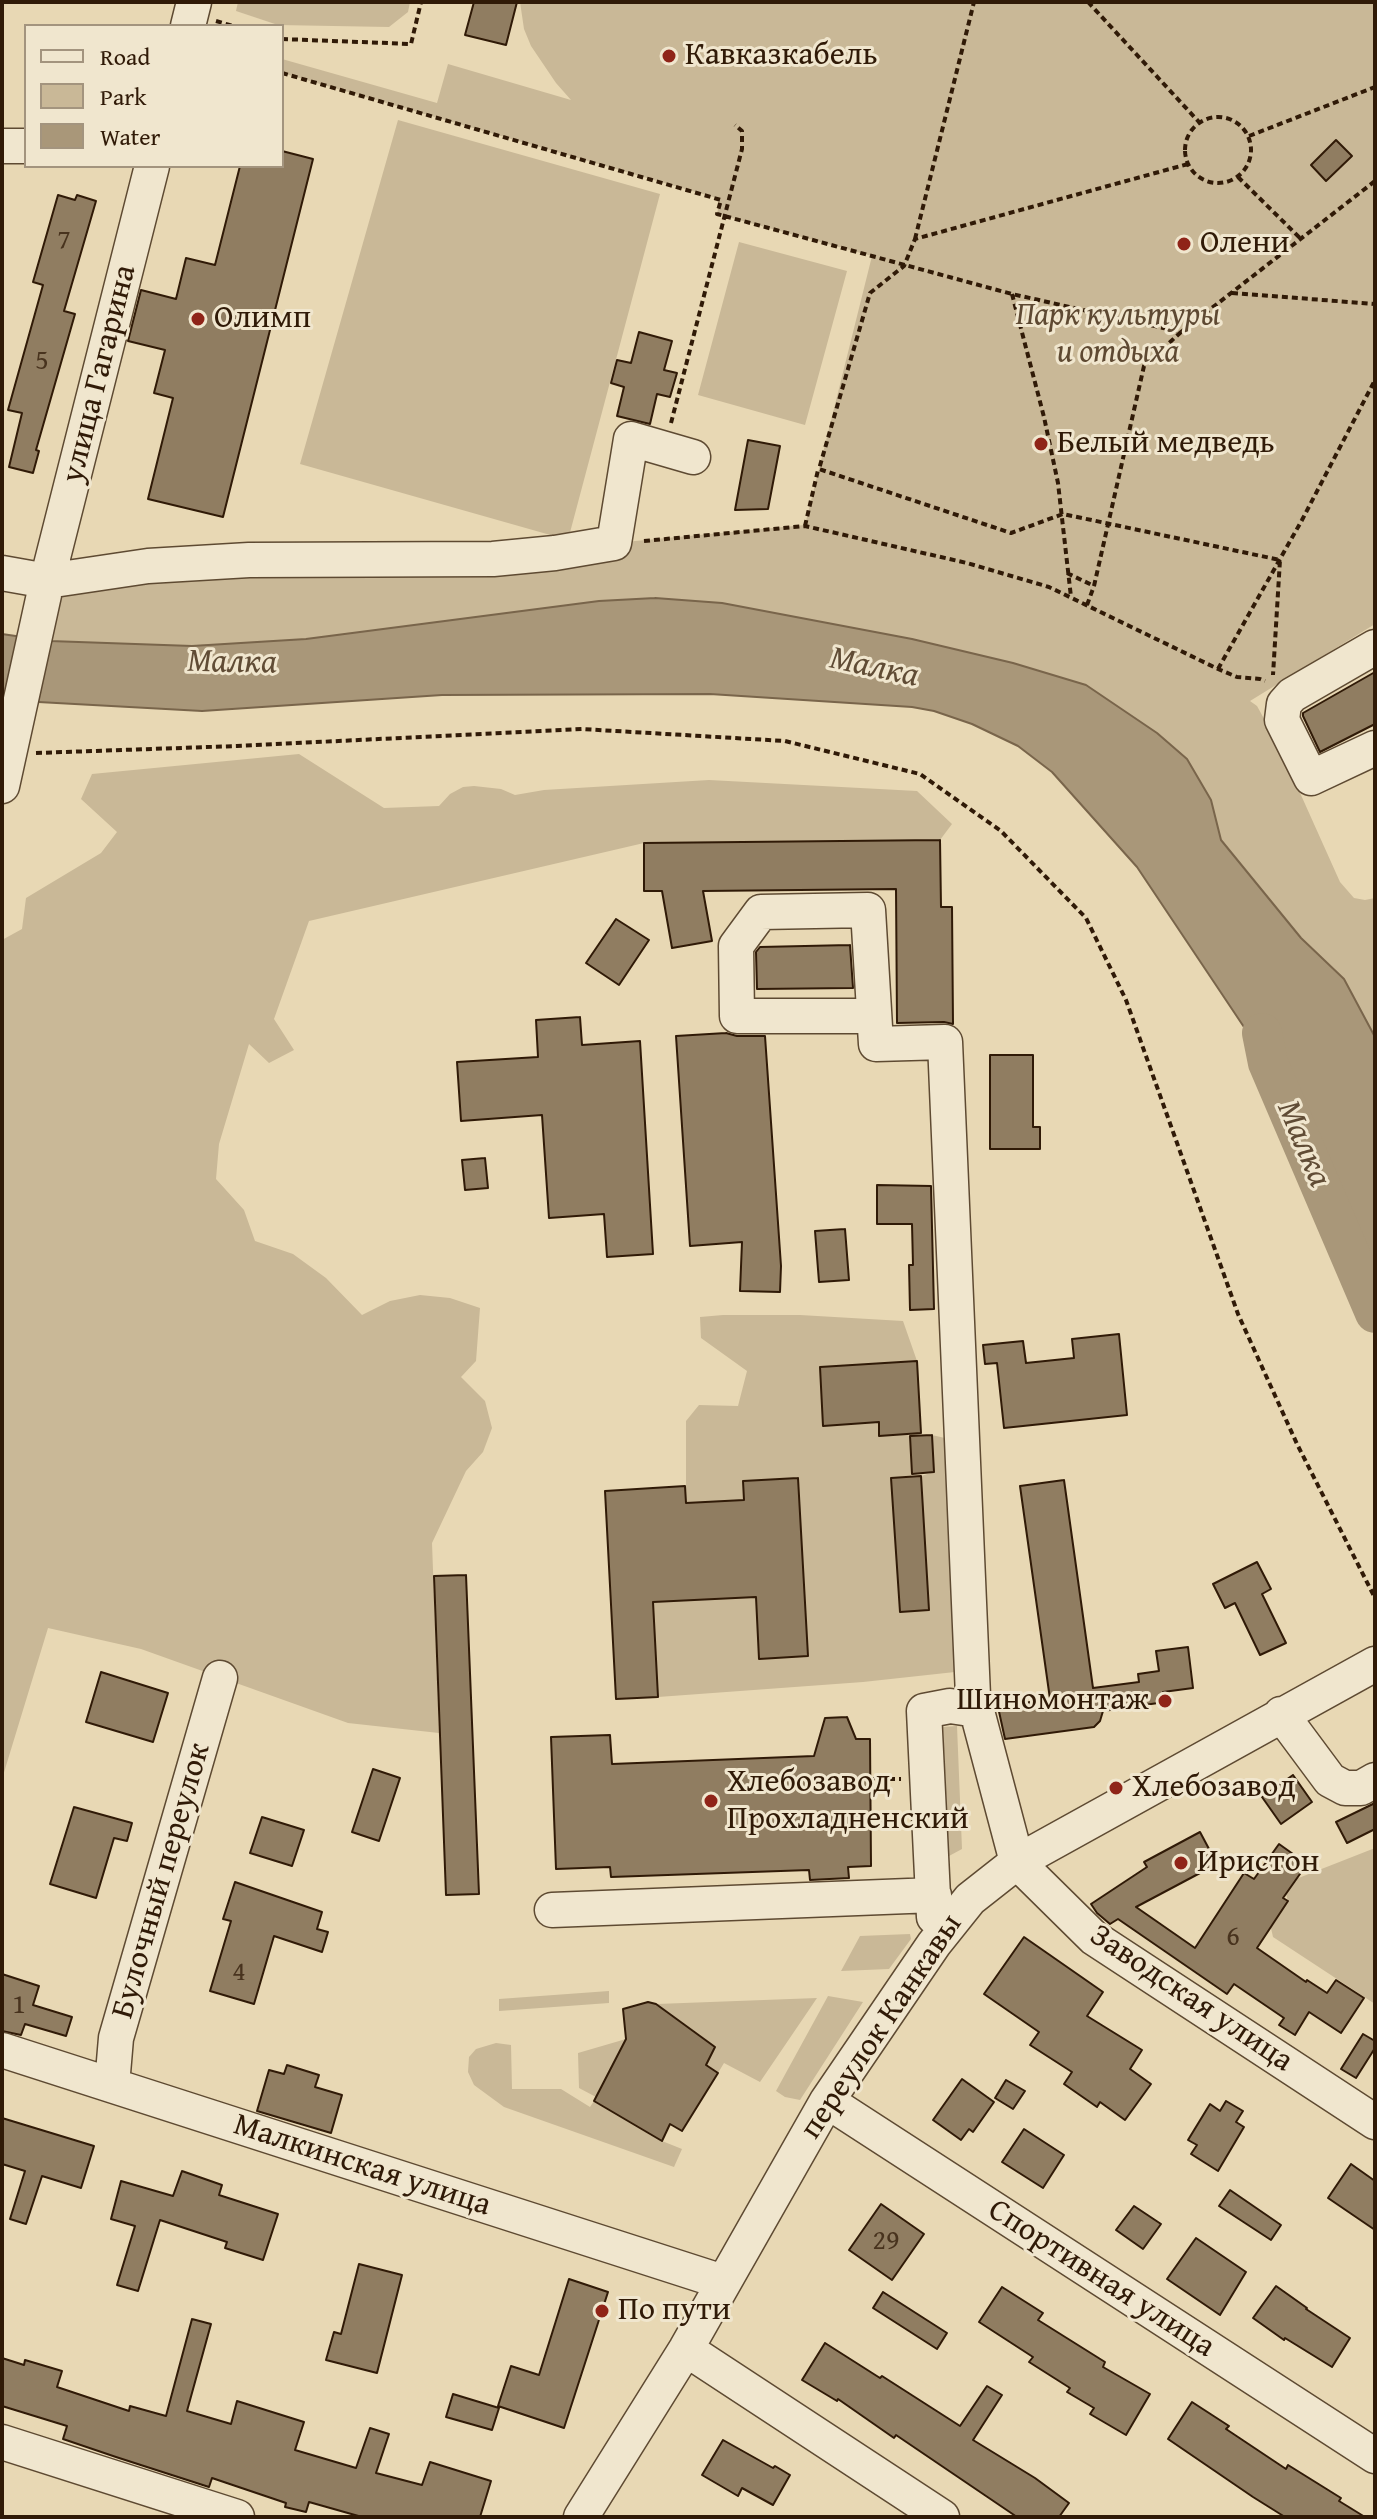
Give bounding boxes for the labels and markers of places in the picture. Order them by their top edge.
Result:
place label: Кавказкабель [685,37,877,75]
marker: Кавказкабель [660,47,678,65]
place label: Олени [1200,225,1290,263]
marker: Олени [1175,235,1193,253]
place label: Олимп [214,300,311,338]
marker: Олимп [189,310,207,328]
place label: Белый медведь [1057,425,1275,463]
marker: Белый медведь [1032,435,1050,453]
place label: Шиномонтаж [956,1682,1149,1720]
marker: Шиномонтаж [1156,1692,1174,1710]
place label: Хлебозавод Прохладненский [727,1764,969,1839]
place label: Хлебозавод [1132,1769,1296,1807]
marker: Хлебозавод [1107,1779,1125,1797]
marker: Хлебозавод Прохладненский [702,1792,720,1810]
place label: Иристон [1197,1844,1319,1882]
marker: Иристон [1172,1854,1190,1872]
place label: По пути [618,2292,731,2330]
marker: По пути [593,2302,611,2320]

